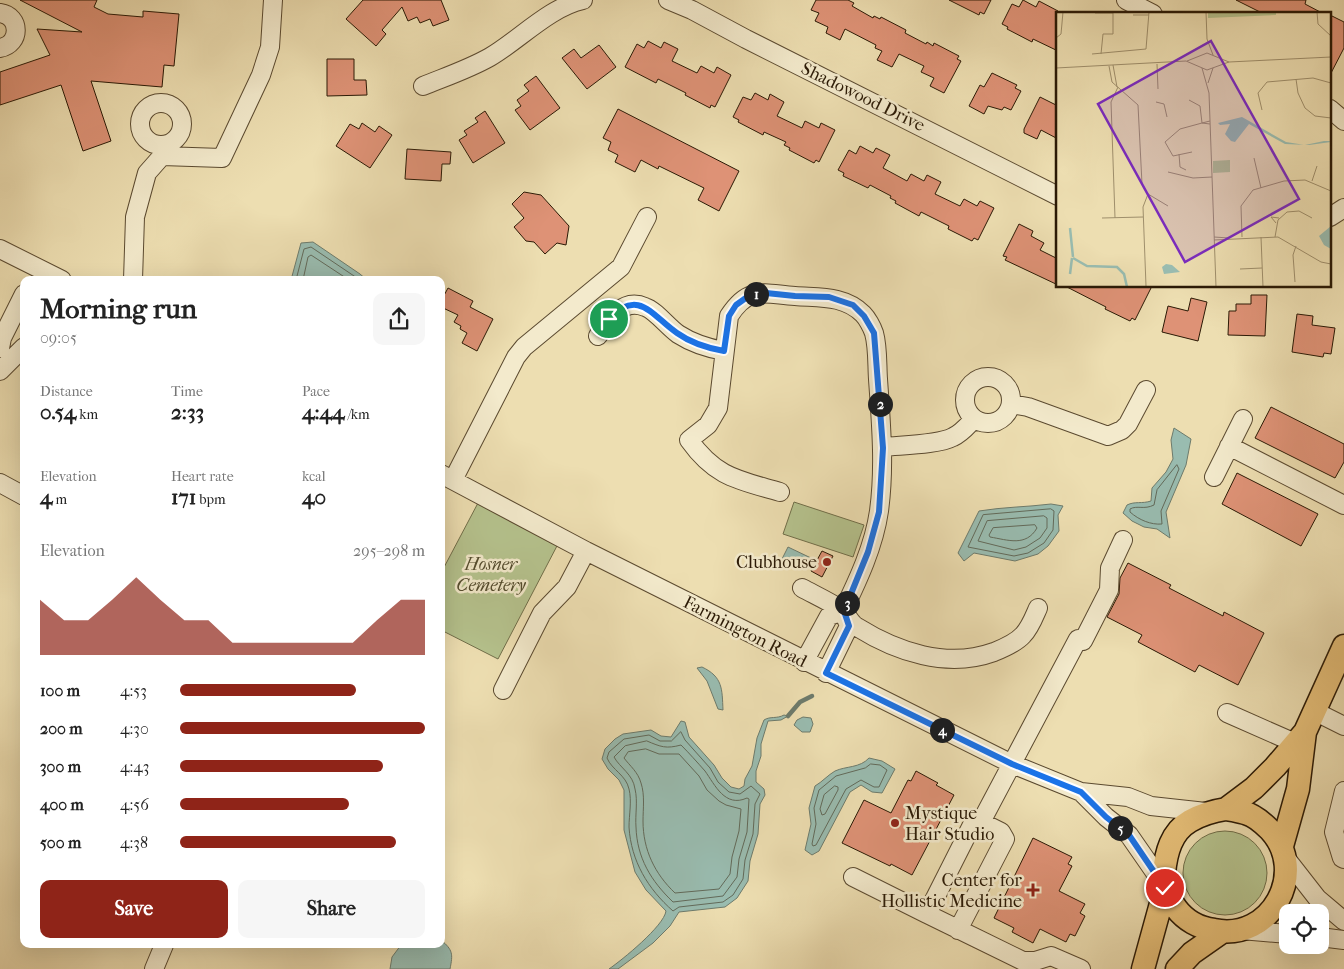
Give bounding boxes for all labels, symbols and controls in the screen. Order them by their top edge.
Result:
inset map [1056,12,1332,288]
street label: Shadowood Drive [798,58,928,136]
pin: 1 [744,282,768,306]
text: 1 [754,286,759,303]
text: Morning run [40,292,197,325]
button: share [373,293,425,345]
pin [588,298,630,340]
icon: arrive [595,305,623,333]
text: 09:05 [40,328,77,347]
text: Distance [40,383,93,400]
text: Time [171,383,203,400]
text: Pace [302,383,330,400]
pin: 2 [868,392,892,416]
text: 2 [877,396,884,413]
text: 0.54 [40,400,76,424]
text: 2:33 [171,400,204,424]
text: 4:44 [302,400,344,424]
text: km [76,406,98,423]
text: /km [344,406,370,423]
text: Elevation [40,468,97,485]
text: Heart rate [171,468,234,485]
text: kcal [302,468,326,485]
text: 4 [40,485,52,509]
text: 171 [171,485,196,509]
text: 40 [302,485,326,509]
text: m [52,491,67,508]
text: bpm [196,491,226,508]
text: Elevation [40,541,105,560]
text: 295–298 m [353,541,425,560]
place label: Clubhouse [736,552,817,573]
park label: Hosner Cemetery [456,554,526,596]
marker: Clubhouse [821,556,833,568]
pin: 3 [834,590,860,616]
street label: Farmington Road [680,592,811,672]
text: 3 [845,595,850,612]
text: 100 m [40,681,80,700]
text: 4:53 [120,681,147,700]
pin: 4 [930,718,954,742]
text: 200 m [40,719,83,738]
text: 4:30 [120,719,149,738]
text: 4 [938,722,947,739]
text: 300 m [40,757,81,776]
text: 4:43 [120,757,149,776]
text: 400 m [40,795,84,814]
text: 4:56 [120,795,149,814]
place label: Mystique Hair Studio [905,803,994,845]
pin: 5 [1108,816,1132,840]
marker: Mystique Hair Studio [889,817,901,829]
text: 5 [1117,820,1124,837]
text: 500 m [40,833,81,852]
text: 4:38 [120,833,148,852]
pin [1144,867,1186,909]
place label: Center for Hollistic Medicine [881,870,1022,912]
icon: check [1151,874,1179,902]
button: Save [40,880,228,938]
button: Share [238,880,425,938]
marker: Center for Hollistic Medicine [1026,883,1040,897]
map controls [1279,904,1329,954]
button: locate [1279,904,1329,954]

